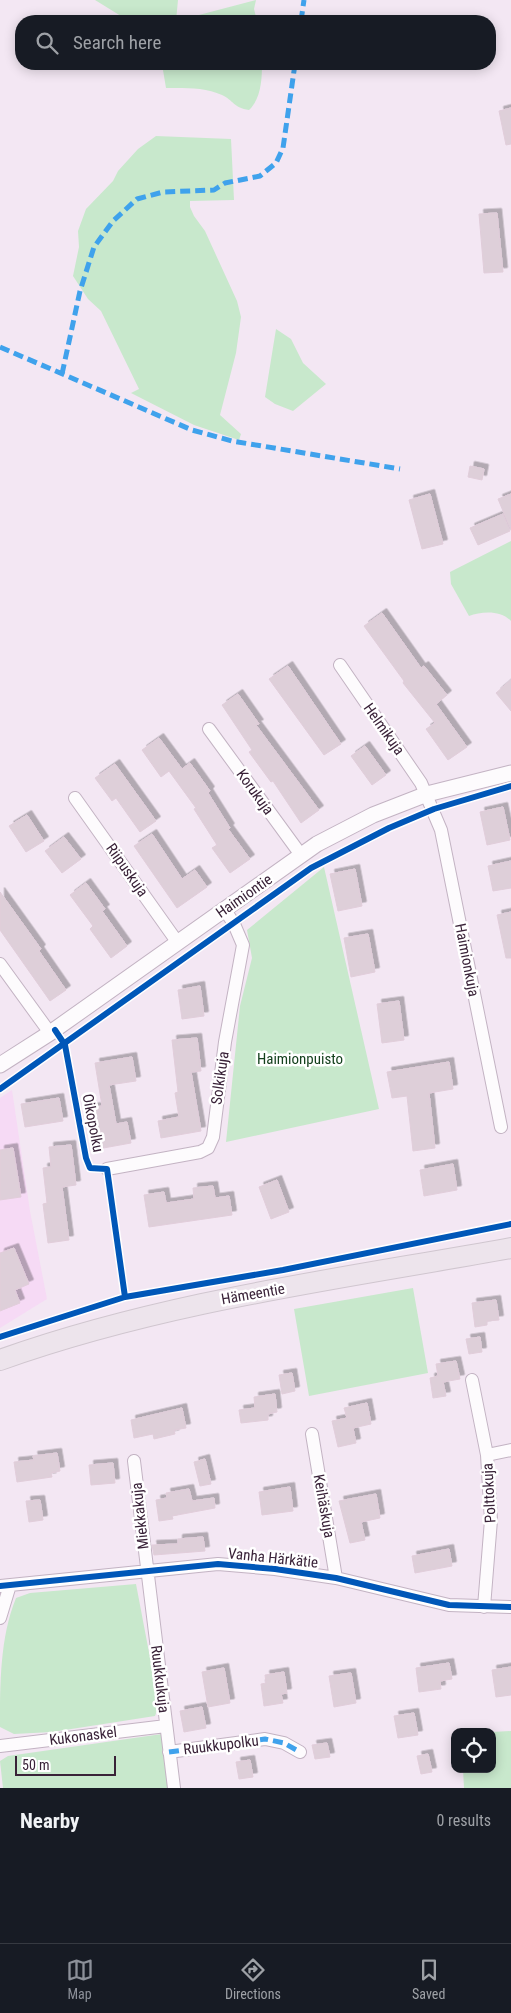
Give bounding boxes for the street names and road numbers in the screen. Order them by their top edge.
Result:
street label: Helmikuja [360,700,408,758]
street label: Korukuja [232,766,278,818]
street label: Riipuskuja [102,840,152,900]
street label: Haimiontie [212,870,276,922]
street label: Haimionkuja [451,922,483,998]
street label: Solkikuja [207,1050,233,1106]
street label: Oikopolku [79,1092,107,1154]
street label: Hämeentie [220,1280,286,1308]
street label: Polttokuja [478,1463,500,1523]
street label: Keihäskuja [310,1473,338,1539]
street label: Miekkakuja [128,1482,152,1550]
street label: Vanha Härkätie [227,1544,319,1572]
street label: Ruukkukuja [147,1644,173,1714]
street label: Kukonaskel [48,1723,118,1749]
street label: Ruukkupolku [182,1731,260,1759]

